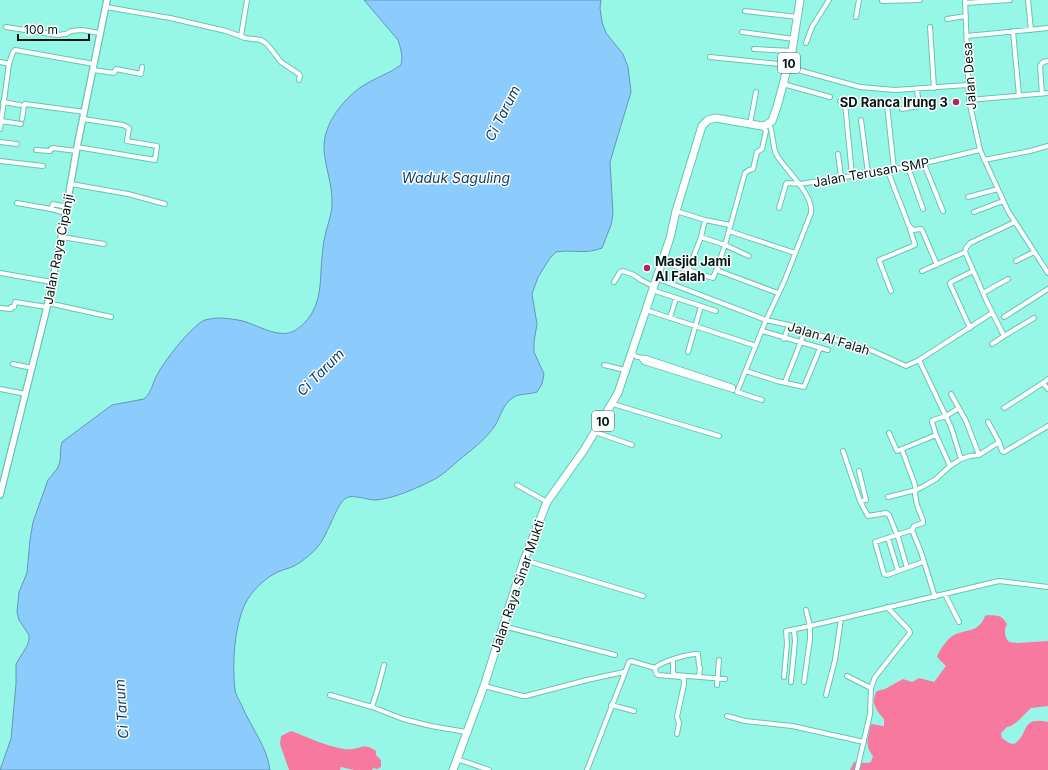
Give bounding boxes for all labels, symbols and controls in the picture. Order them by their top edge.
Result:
scale bar [18,16,89,42]
text: 100 m [24,22,58,37]
street label: Jalan Desa [959,42,979,110]
road number: 10 [778,53,800,73]
water label: Ci Tarum [481,82,523,144]
place label: SD Ranca Irung 3 [840,94,948,110]
marker: SD Ranca Irung 3 [951,97,961,107]
street label: Jalan Terusan SMP [812,154,930,190]
water label: Waduk Saguling [402,169,511,186]
street label: Jalan Raya Cipanji [39,192,77,306]
place label: Masjid Jami Al Falah [655,253,731,284]
marker: Masjid Jami Al Falah [642,263,652,273]
street label: Jalan Al Falah [786,318,872,358]
water label: Ci Tarum [293,345,347,399]
road number: 10 [592,411,614,431]
street label: Jalan Raya Sinar Mukti [487,518,547,654]
water label: Ci Tarum [110,679,132,739]

